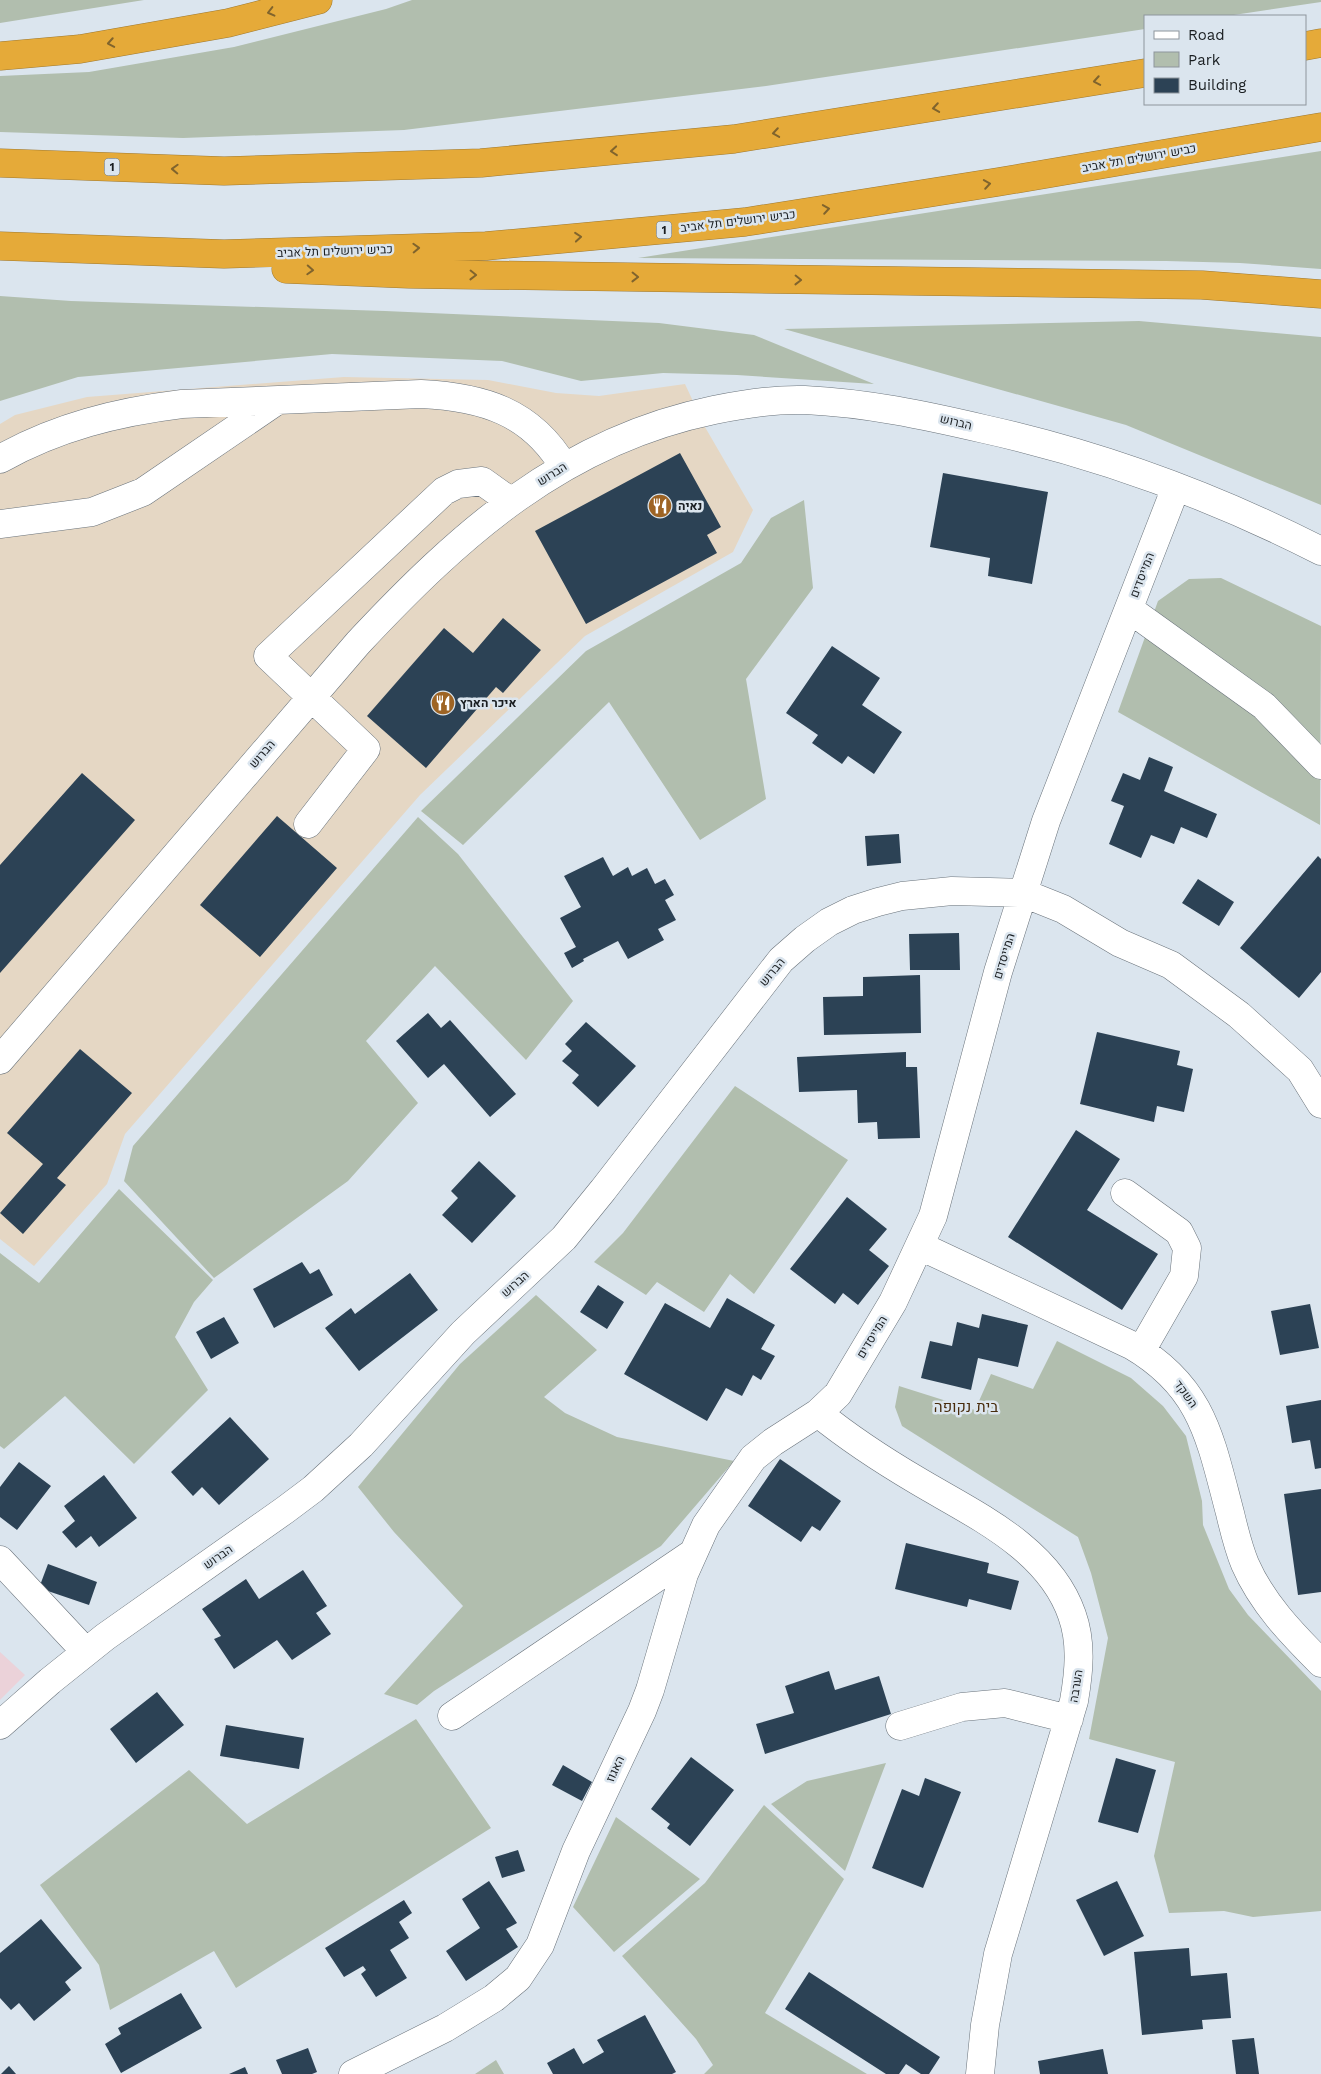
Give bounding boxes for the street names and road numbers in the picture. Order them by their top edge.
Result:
street label: כביש ירושלים תל אביב [1081,141,1197,175]
road number: 1 [104,158,120,176]
street label: כביש ירושלים תל אביב [680,207,796,235]
road number: 1 [656,222,672,238]
street label: כביש ירושלים תל אביב [277,242,393,260]
street label: הברוש [939,412,973,432]
street label: הברוש [535,459,569,489]
street label: המייסדים [1127,551,1157,599]
street label: הברוש [246,737,278,771]
street label: המייסדים [990,931,1018,981]
street label: הברוש [756,955,788,989]
street label: הברוש [498,1268,532,1300]
street label: המייסדים [854,1313,890,1361]
street label: השקד [1171,1378,1201,1410]
street label: הברוש [201,1542,235,1572]
street label: הערבה [1066,1668,1086,1704]
street label: האגוז [603,1754,627,1784]

